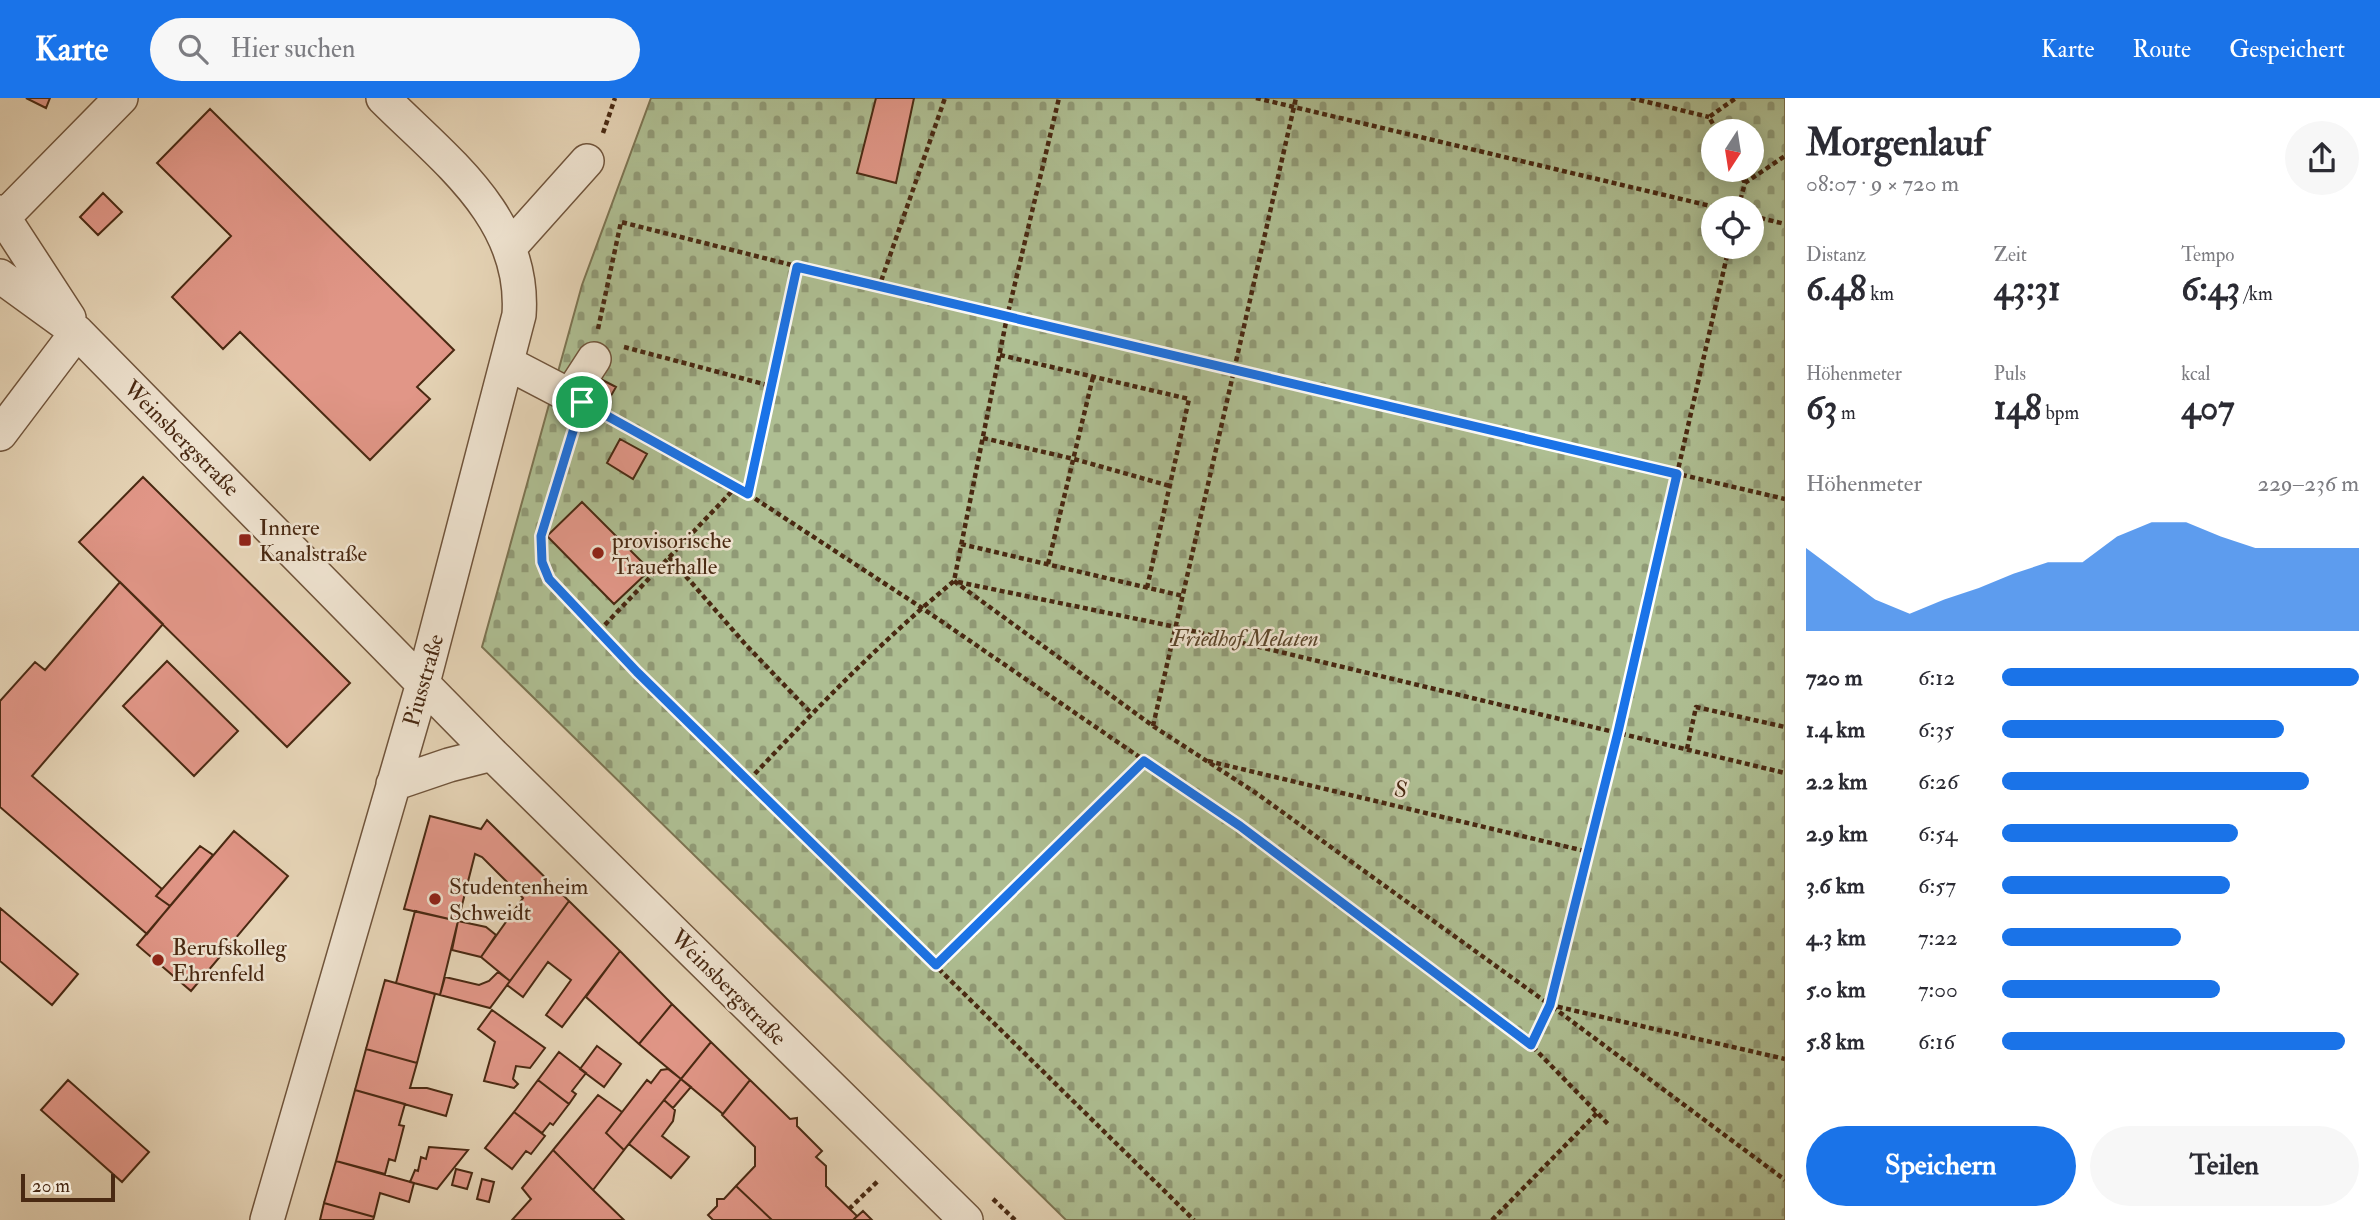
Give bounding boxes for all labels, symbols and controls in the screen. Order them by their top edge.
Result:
search box [150,18,640,81]
text: Karte [35,29,108,70]
icon: search [174,30,212,68]
text: Hier suchen [230,33,355,65]
text: Karte [2041,34,2094,65]
text: Route [2132,34,2191,65]
text: Gespeichert [2229,34,2345,65]
north arrow [1701,119,1764,182]
map controls [1701,119,1764,259]
text: Morgenlauf [1806,119,1986,167]
button: share [2285,121,2359,195]
text: 08:07 · 9 × 720 m [1806,169,1959,198]
button: locate [1701,196,1764,259]
text: Distanz [1806,243,1866,267]
text: Zeit [1994,243,2027,267]
text: Tempo [2181,243,2234,267]
text: 6.48 [1806,267,1866,311]
text: 43:31 [1994,267,2061,311]
text: 6:43 [2181,267,2240,311]
text: km [1866,282,1894,306]
text: /km [2240,282,2273,306]
text: Höhenmeter [1806,362,1902,386]
text: Puls [1994,362,2026,386]
text: kcal [2181,362,2210,386]
pin [552,372,612,432]
street label: Weinsbergstraße [117,373,246,503]
icon: arrive [563,383,601,421]
text: 63 [1806,386,1837,430]
text: 148 [1994,386,2041,430]
text: 407 [2181,386,2234,430]
text: m [1837,401,1856,425]
text: bpm [2041,401,2079,425]
text: Höhenmeter [1806,469,1922,498]
text: 229–236 m [2258,469,2359,498]
place label: Innere Kanalstraße [259,513,368,568]
place label: provisorische Trauerhalle [611,526,732,581]
marker: Innere Kanalstraße [237,532,253,548]
marker: provisorische Trauerhalle [590,545,606,561]
park label: Friedhof Melaten [1170,624,1319,653]
street label: Piusstraße [397,630,451,730]
text: 720 m [1806,663,1863,692]
text: 6:12 [1918,663,1955,692]
text: 1.4 km [1806,715,1865,744]
text: 6:35 [1918,715,1954,744]
text: 2.2 km [1806,767,1867,796]
text: 6:26 [1918,767,1959,796]
street label: S [1391,774,1410,805]
text: 2.9 km [1806,819,1868,848]
text: 6:54 [1918,819,1957,848]
text: 3.6 km [1806,871,1865,900]
text: 6:57 [1918,871,1956,900]
place label: Studentenheim Schweidt [449,872,589,927]
marker: Studentenheim Schweidt [427,891,443,907]
street label: Weinsbergstraße [664,922,793,1052]
text: 4.3 km [1806,923,1866,952]
text: 7:22 [1918,923,1958,952]
place label: Berufskolleg Ehrenfeld [172,933,287,988]
marker: Berufskolleg Ehrenfeld [150,952,166,968]
text: 5.0 km [1806,975,1866,1004]
text: 7:00 [1918,975,1958,1004]
text: 5.8 km [1806,1027,1865,1056]
text: 6:16 [1918,1027,1955,1056]
button: Speichern [1806,1126,2076,1206]
button: Teilen [2090,1126,2359,1206]
scale bar [21,1171,116,1203]
text: 20 m [32,1174,70,1198]

